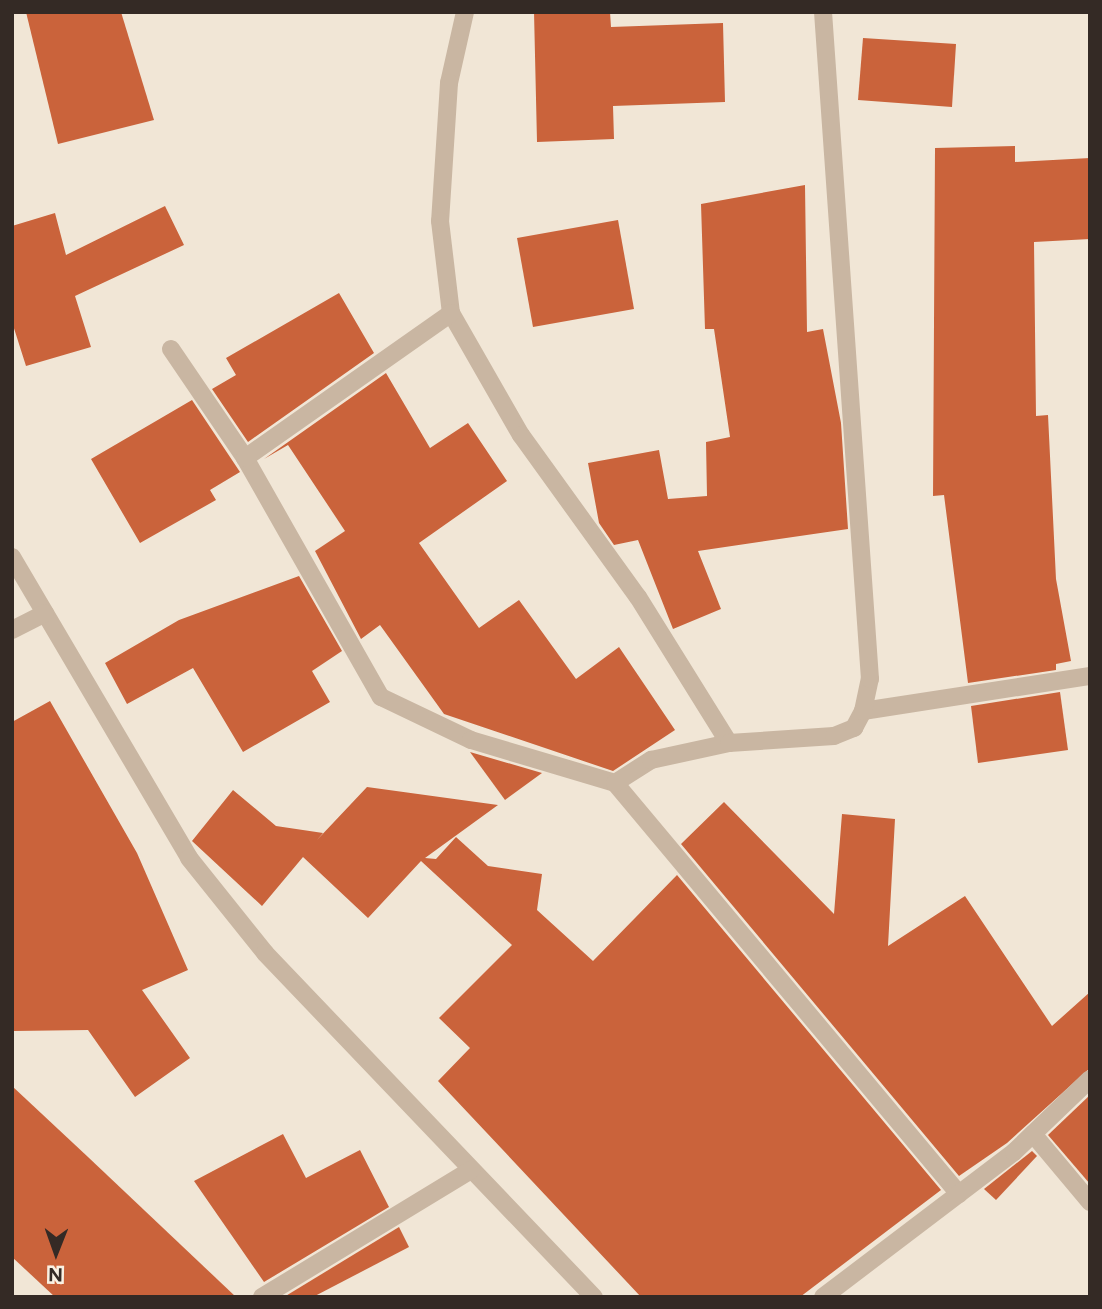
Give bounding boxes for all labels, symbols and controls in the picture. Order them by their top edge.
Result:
north arrow [21,1218,91,1288]
text: N [48,1263,63,1286]

